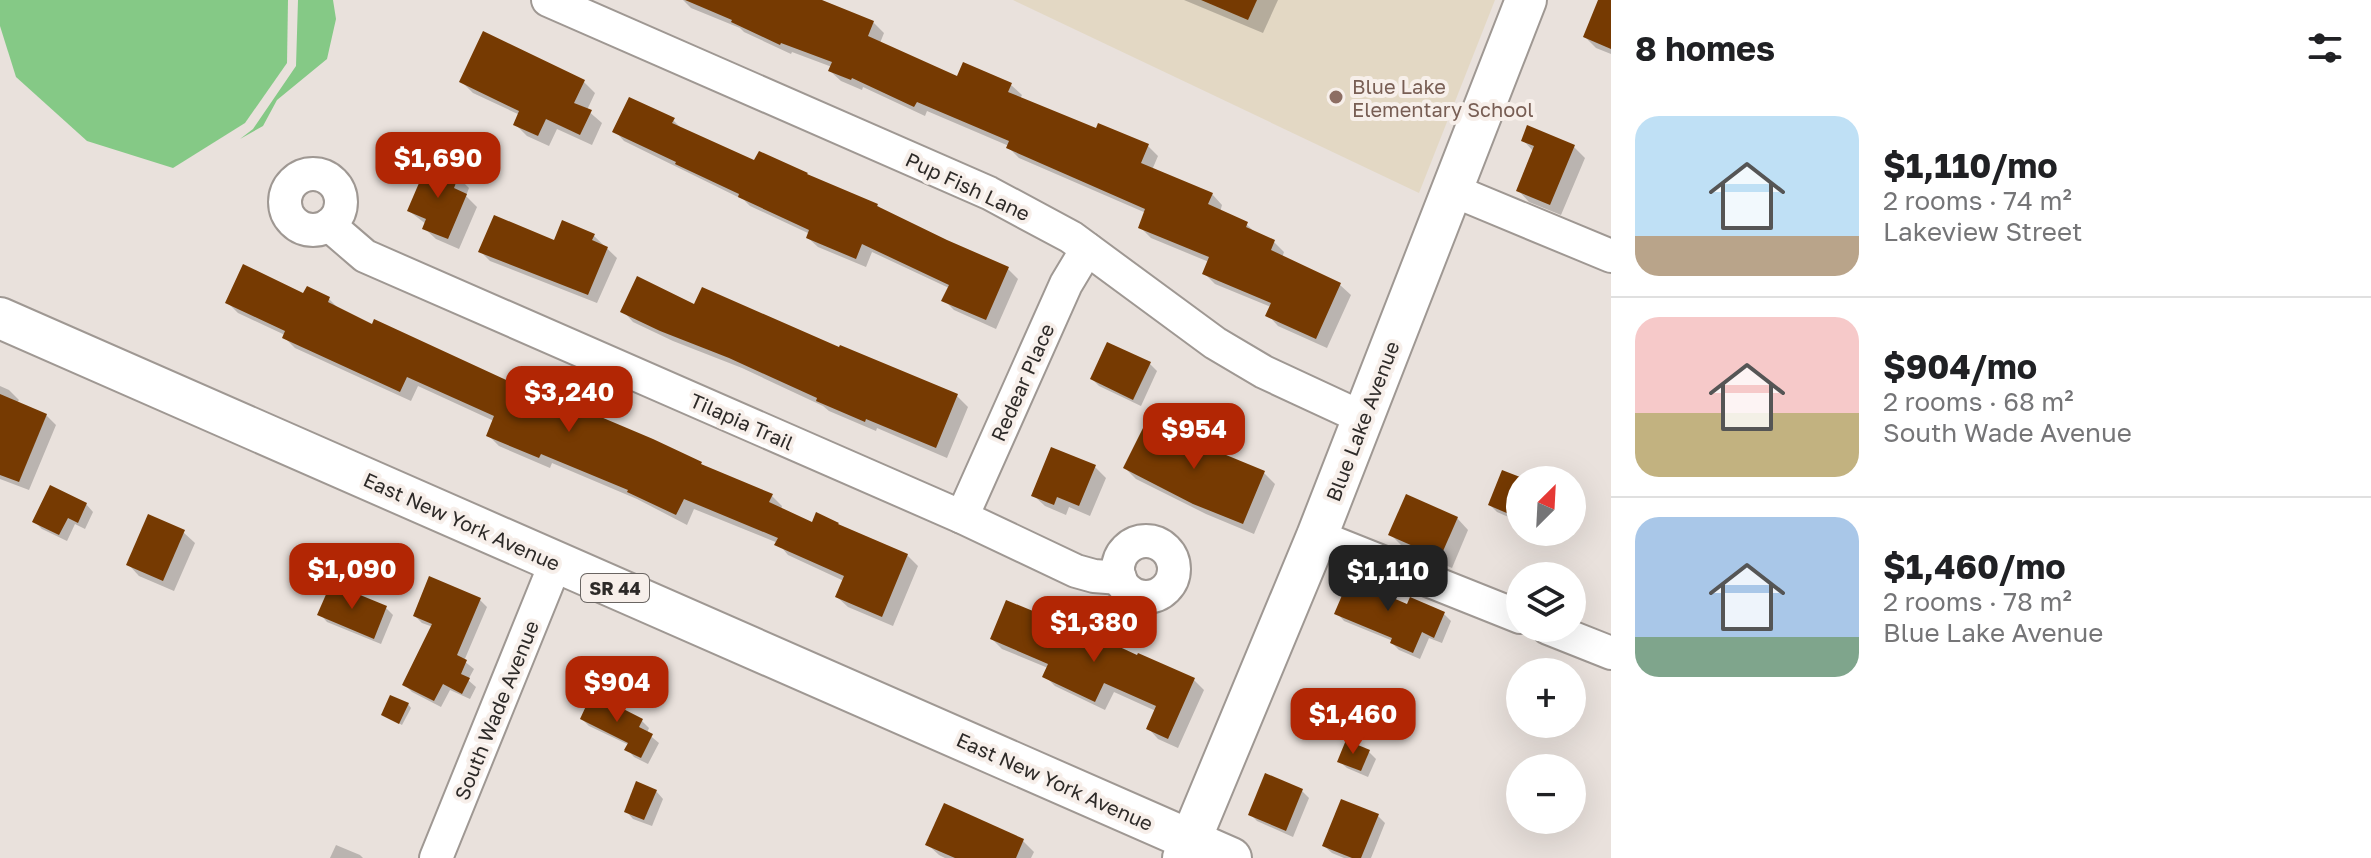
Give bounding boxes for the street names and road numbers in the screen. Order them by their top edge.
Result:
street label: Pup Fish Lane [902,147,1034,225]
street label: Redear Place [985,319,1059,445]
street label: Blue Lake Avenue [1320,338,1404,504]
street label: Tilapia Trail [687,388,797,454]
street label: East New York Avenue [360,467,564,575]
road number: SR 44 [581,574,649,602]
street label: South Wade Avenue [449,617,543,803]
street label: East New York Avenue [953,727,1157,835]

